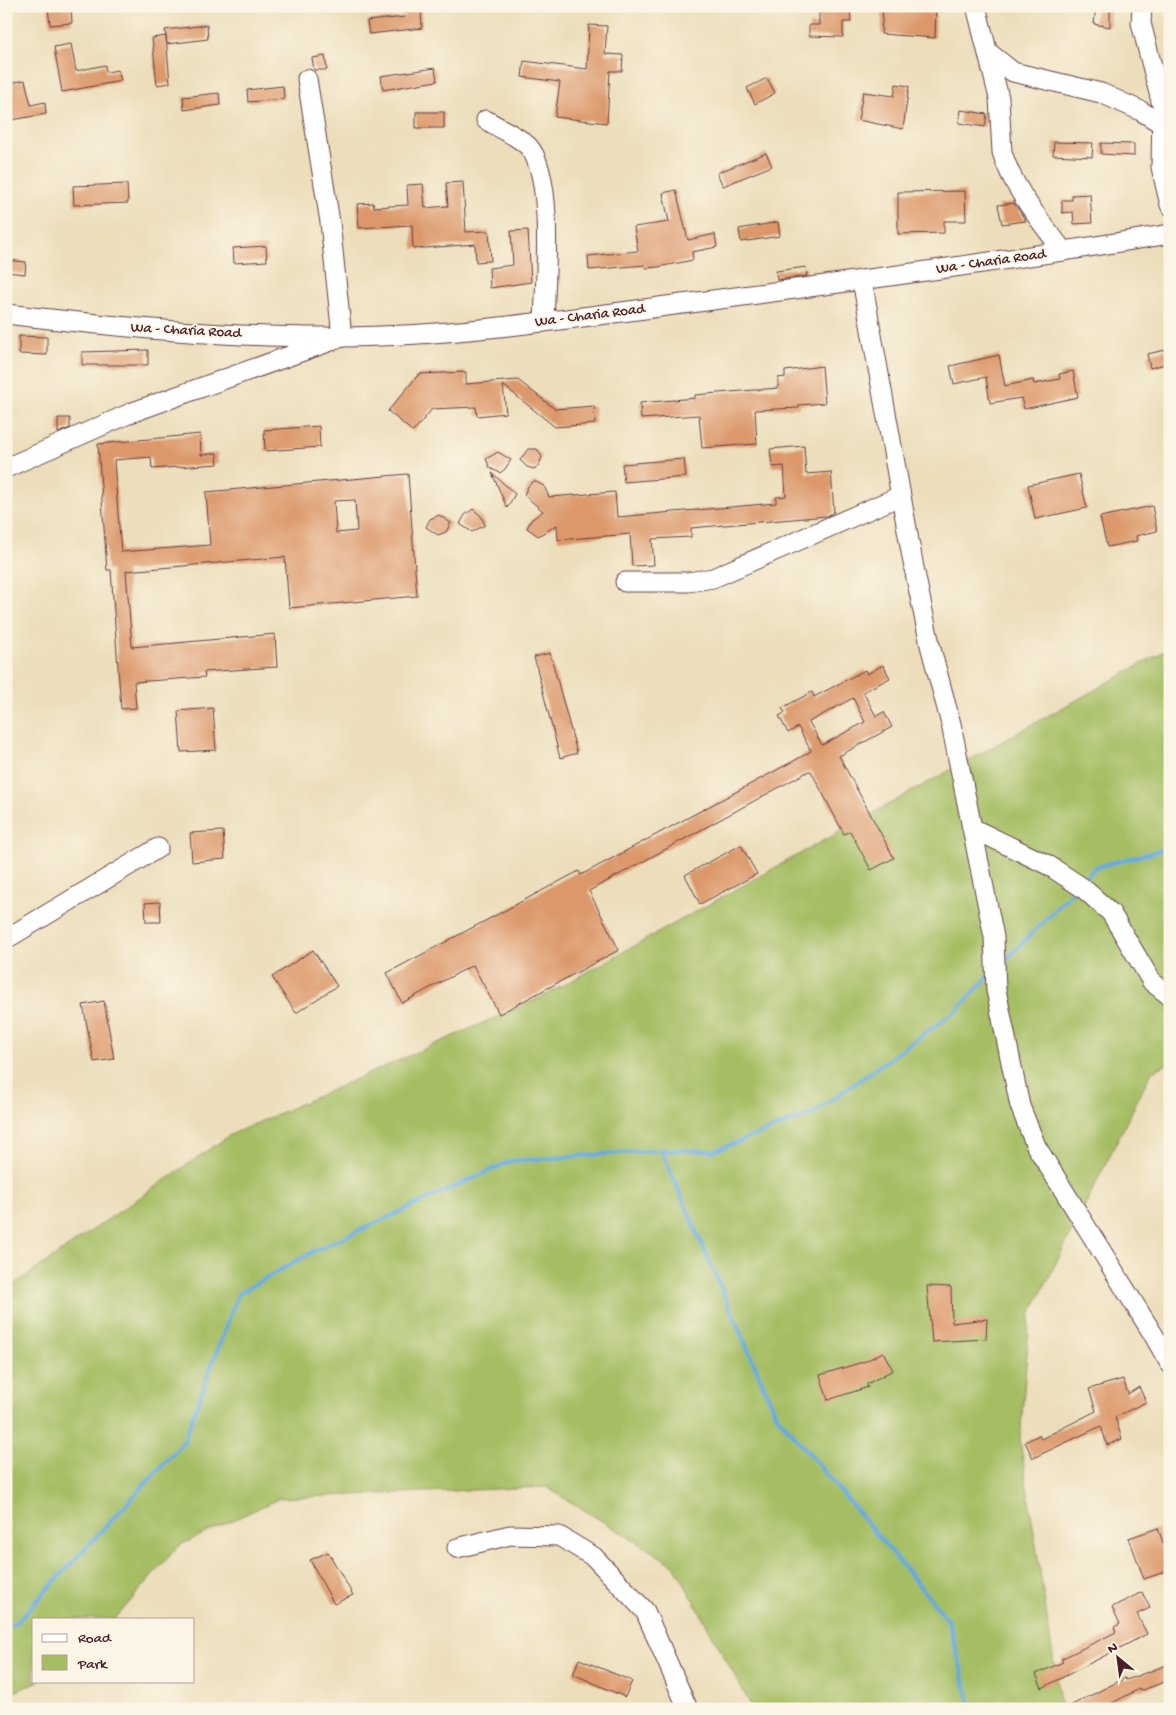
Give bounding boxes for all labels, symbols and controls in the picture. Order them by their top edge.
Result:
street label: Wa - Charia Road [935,245,1048,279]
street label: Wa - Charia Road [534,300,647,332]
street label: Wa - Charia Road [130,319,243,343]
legend [32,1618,195,1682]
text: Road [78,1630,112,1648]
north arrow [1094,1632,1144,1682]
text: N [1105,1639,1121,1658]
text: Park [77,1656,108,1674]

